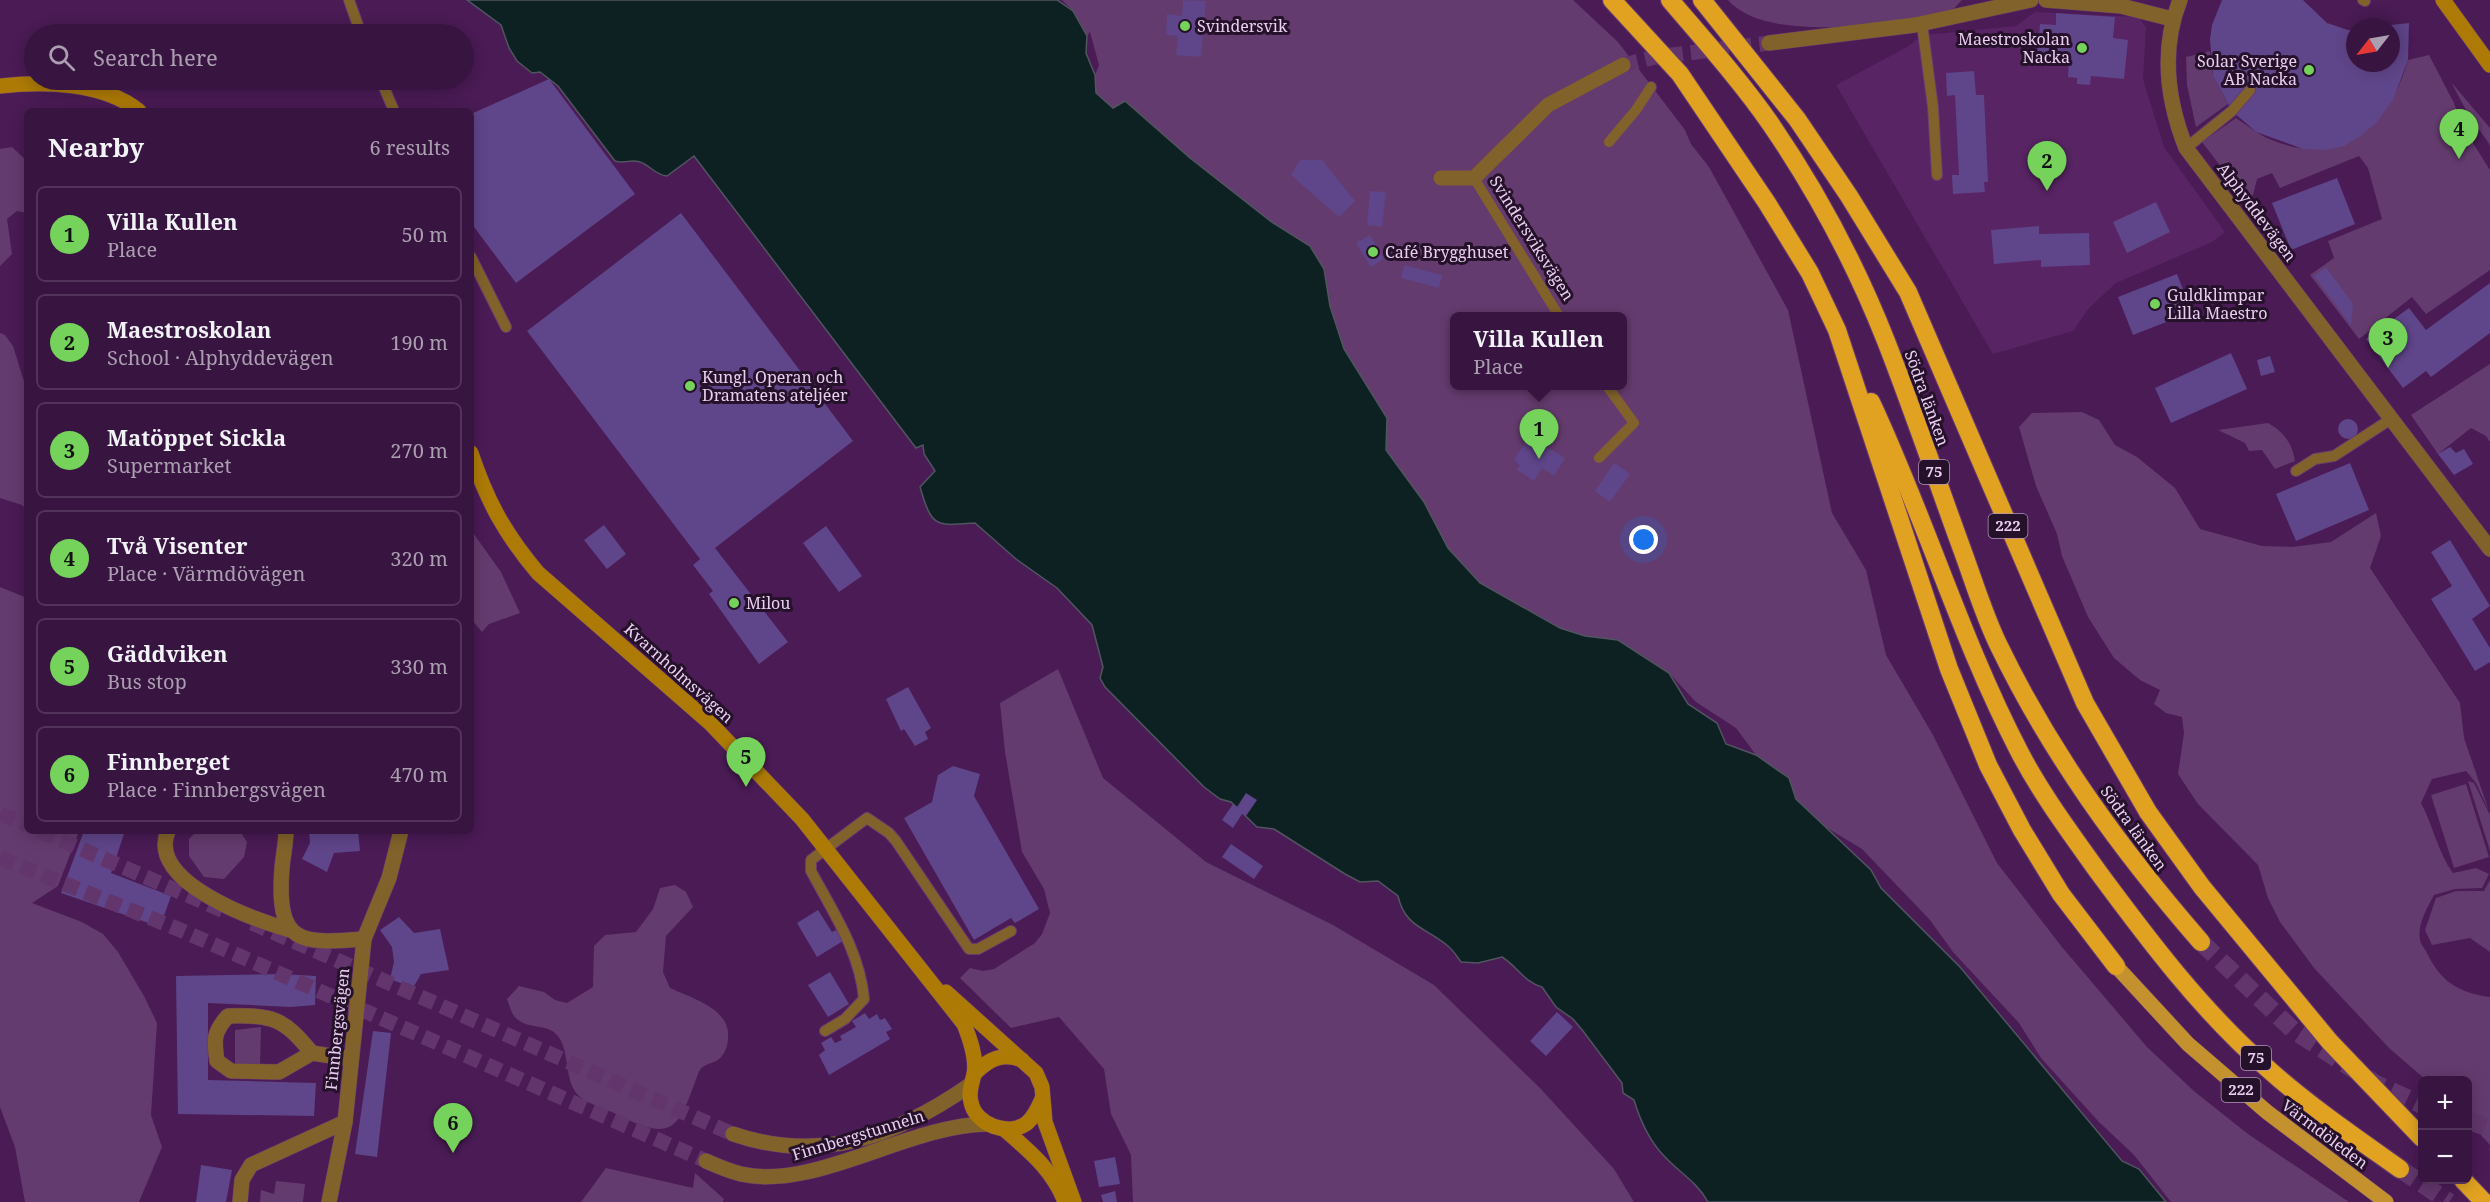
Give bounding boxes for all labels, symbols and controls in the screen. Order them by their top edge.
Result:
place label: Svindersvik [1197,15,1288,37]
north arrow [2346,18,2400,72]
marker: Svindersvik [1178,19,1192,33]
search box [24,24,474,90]
place label: Maestroskolan Nacka [1958,28,2070,68]
icon: search [45,41,78,74]
marker: Maestroskolan Nacka [2075,41,2089,55]
text: Search here [93,42,218,72]
place label: Solar Sverige AB Nacka [2197,50,2297,90]
marker: Solar Sverige AB Nacka [2302,63,2316,77]
pin: 4 [2440,110,2478,159]
text: Nearby [48,129,144,165]
text: 6 results [370,134,450,161]
pin: 2 [2028,142,2066,191]
street label: Alphyddevägen [2212,158,2302,266]
street label: Svindersviksvägen [1485,171,1579,305]
text: Villa Kullen [107,206,238,236]
text: 1 [64,221,75,248]
text: 50 m [402,221,448,248]
text: Place [107,236,157,263]
place label: Café Brygghuset [1385,241,1509,263]
marker: Café Brygghuset [1366,245,1380,259]
place label: Guldklimpar Lilla Maestro [2167,284,2267,324]
marker: Guldklimpar Lilla Maestro [2148,297,2162,311]
popup [1450,312,1627,390]
text: Maestroskolan [107,314,272,344]
pin: 3 [2368,318,2408,368]
text: Villa Kullen [1473,323,1604,353]
text: 2 [64,329,75,356]
text: 190 m [390,329,448,356]
text: School · Alphyddevägen [107,344,334,371]
street label: Södra länken [1900,347,1954,449]
text: Place [1473,353,1523,380]
place label: Kungl. Operan och Dramatens ateljéer [702,366,848,406]
marker: Kungl. Operan och Dramatens ateljéer [683,379,697,393]
pin: 1 [1520,410,1558,459]
text: Matöppet Sickla [107,422,286,452]
text: 3 [64,437,75,464]
text: 270 m [390,437,448,464]
text: Supermarket [107,452,232,479]
road number: 75 [1919,460,1949,484]
road number: 222 [1988,514,2028,538]
your location [1629,525,1658,554]
text: Två Visenter [107,530,248,560]
text: 4 [64,545,75,572]
text: 320 m [390,545,448,572]
text: Place · Värmdövägen [107,560,305,587]
place label: Milou [746,592,790,614]
marker: Milou [727,596,741,610]
street label: Kvarnholmsvägen [620,618,738,728]
text: Gäddviken [107,638,228,668]
text: 5 [64,653,75,680]
text: 330 m [390,653,448,680]
text: Bus stop [107,668,187,695]
pin: 5 [726,738,766,787]
text: Finnberget [107,746,230,776]
text: 6 [64,761,75,788]
text: 470 m [390,761,448,788]
text: Place · Finnbergsvägen [107,776,326,803]
street label: Södra länken [2096,781,2172,875]
street label: Finnbergsvägen [320,967,354,1091]
road number: 75 [2241,1046,2271,1070]
map controls [2418,1076,2472,1184]
button: + [2418,1076,2472,1130]
road number: 222 [2222,1078,2260,1102]
street label: Värmdöleden [2277,1094,2373,1174]
pin: 6 [434,1104,472,1153]
street label: Finnbergstunneln [789,1104,927,1166]
button: − [2418,1130,2472,1184]

